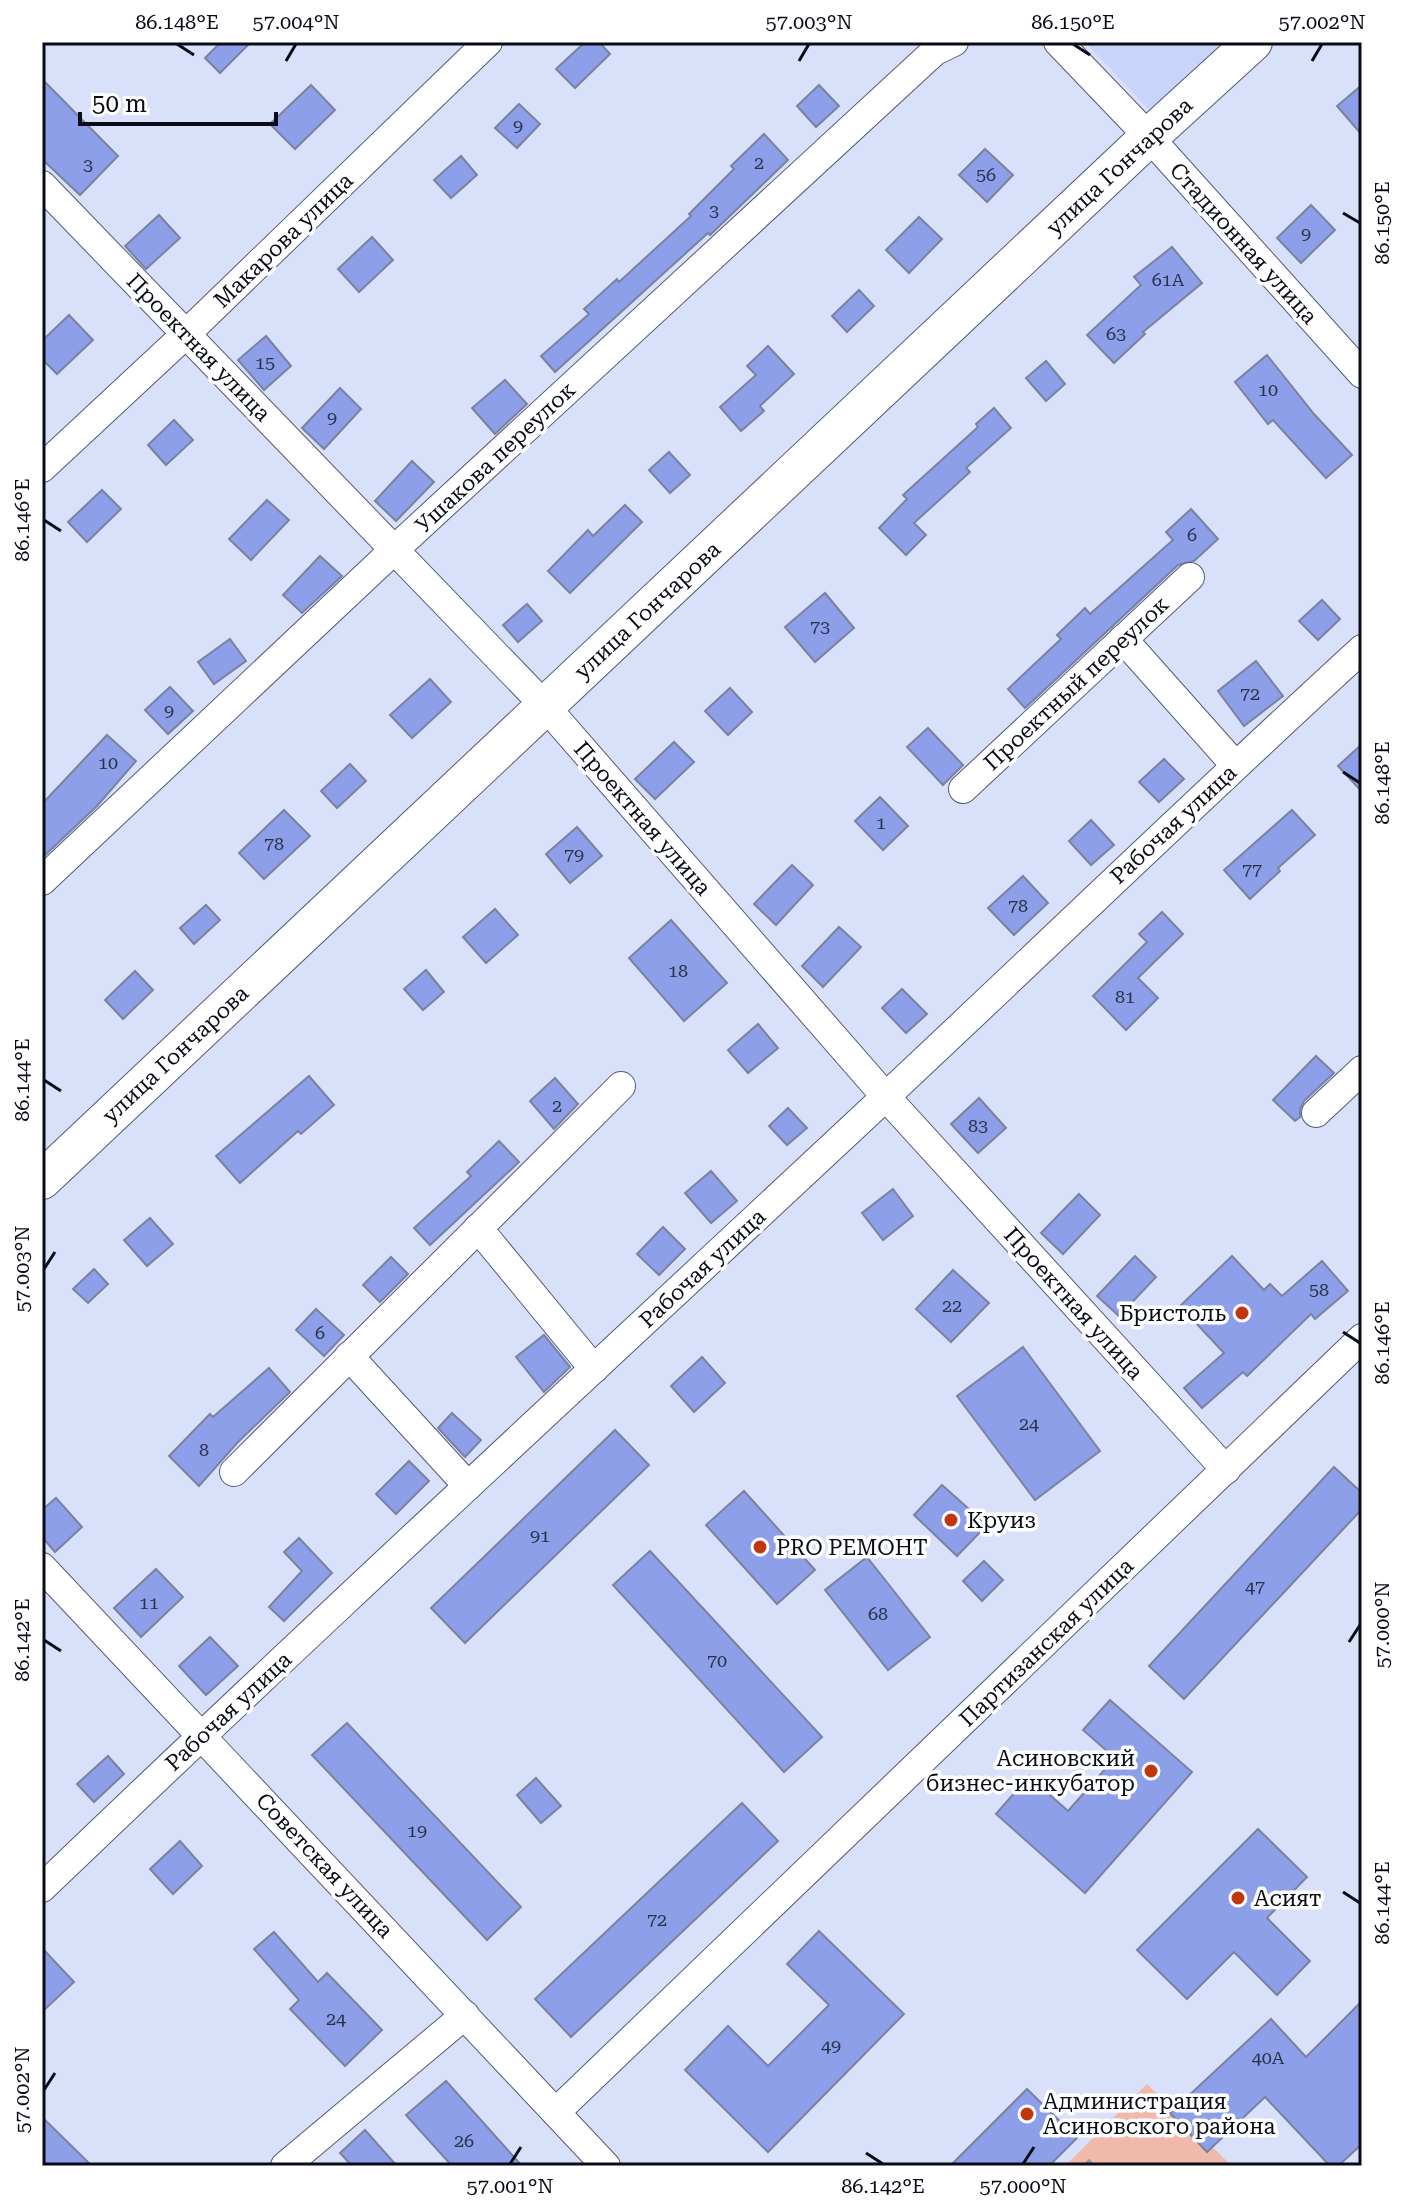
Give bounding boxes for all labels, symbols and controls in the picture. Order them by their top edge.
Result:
text: 86.148°E [135,10,219,34]
text: 57.004°N [253,10,339,34]
text: 57.003°N [766,10,852,34]
text: 86.150°E [1031,10,1115,34]
text: 57.002°N [1279,10,1365,34]
scale bar [80,76,276,126]
text: 50 m [92,90,147,118]
street label: улица Гончарова [1041,92,1197,240]
house number: 9 [513,115,523,136]
house number: 2 [754,152,764,173]
house number: 3 [83,154,93,175]
street label: Стадионная улица [1165,158,1323,329]
house number: 56 [976,164,996,185]
street label: Макарова улица [209,168,358,313]
text: 86.150°E [1370,181,1394,265]
house number: 3 [709,200,719,221]
house number: 9 [1301,223,1311,244]
street label: Проектная улица [122,268,276,426]
house number: 61А [1152,269,1185,290]
house number: 63 [1106,323,1126,344]
house number: 15 [255,352,275,373]
street label: Ушакова переулок [410,377,580,538]
house number: 10 [1258,379,1278,400]
house number: 9 [327,407,337,428]
text: 86.146°E [10,478,34,562]
house number: 6 [1187,524,1197,545]
street label: улица Гончарова [569,536,725,684]
street label: Проектный переулок [979,591,1174,775]
house number: 73 [810,616,830,637]
house number: 72 [1240,683,1260,704]
house number: 9 [164,700,174,721]
street label: Проектная улица [569,736,716,900]
text: 86.148°E [1370,741,1394,825]
house number: 10 [98,752,118,773]
street label: Рабочая улица [1105,760,1241,889]
house number: 1 [876,812,886,833]
house number: 78 [264,833,284,854]
house number: 79 [564,844,584,865]
house number: 77 [1242,859,1262,880]
house number: 78 [1008,895,1028,916]
house number: 18 [668,960,688,981]
street label: улица Гончарова [97,980,253,1128]
house number: 81 [1115,986,1135,1007]
text: 86.144°E [10,1038,34,1122]
house number: 2 [552,1095,562,1116]
house number: 83 [968,1115,988,1136]
street label: Рабочая улица [634,1204,770,1333]
street label: Проектная улица [999,1222,1148,1384]
text: 57.003°N [10,1226,34,1312]
house number: 58 [1309,1279,1329,1300]
house number: 22 [942,1295,962,1316]
place label: Бристоль [1119,1301,1226,1326]
text: 86.146°E [1370,1301,1394,1385]
marker: Бристоль [1233,1304,1251,1322]
house number: 6 [315,1322,325,1343]
house number: 24 [1019,1413,1039,1434]
house number: 8 [199,1439,209,1460]
place label: Круиз [967,1508,1036,1533]
marker: Круиз [942,1511,960,1529]
house number: 91 [530,1525,550,1546]
place label: PRO РЕМОНТ [776,1535,928,1560]
marker: PRO РЕМОНТ [751,1538,769,1556]
street label: Партизанская улица [954,1553,1138,1732]
house number: 47 [1245,1576,1265,1597]
text: 57.000°N [1370,1582,1394,1668]
house number: 11 [139,1592,159,1613]
text: 86.142°E [10,1598,34,1682]
house number: 68 [868,1603,888,1624]
street label: Рабочая улица [160,1647,296,1776]
house number: 70 [707,1650,727,1671]
place label: Асиновский бизнес-инкубатор [926,1746,1135,1796]
marker: Асиновский бизнес-инкубатор [1142,1762,1160,1780]
street label: Советская улица [251,1788,398,1943]
house number: 19 [407,1820,427,1841]
text: 86.144°E [1370,1861,1394,1945]
place label: Асият [1254,1886,1321,1911]
marker: Асият [1229,1889,1247,1907]
house number: 72 [647,1909,667,1930]
house number: 24 [326,2008,346,2029]
house number: 49 [821,2035,841,2056]
text: 57.002°N [10,2047,34,2133]
house number: 40А [1252,2047,1285,2068]
place label: Администрация Асиновского района [1043,2089,1276,2139]
marker: Администрация Асиновского района [1018,2105,1036,2123]
house number: 26 [454,2130,474,2151]
text: 57.001°N [467,2174,553,2198]
text: 86.142°E [841,2174,925,2198]
text: 57.000°N [980,2174,1066,2198]

